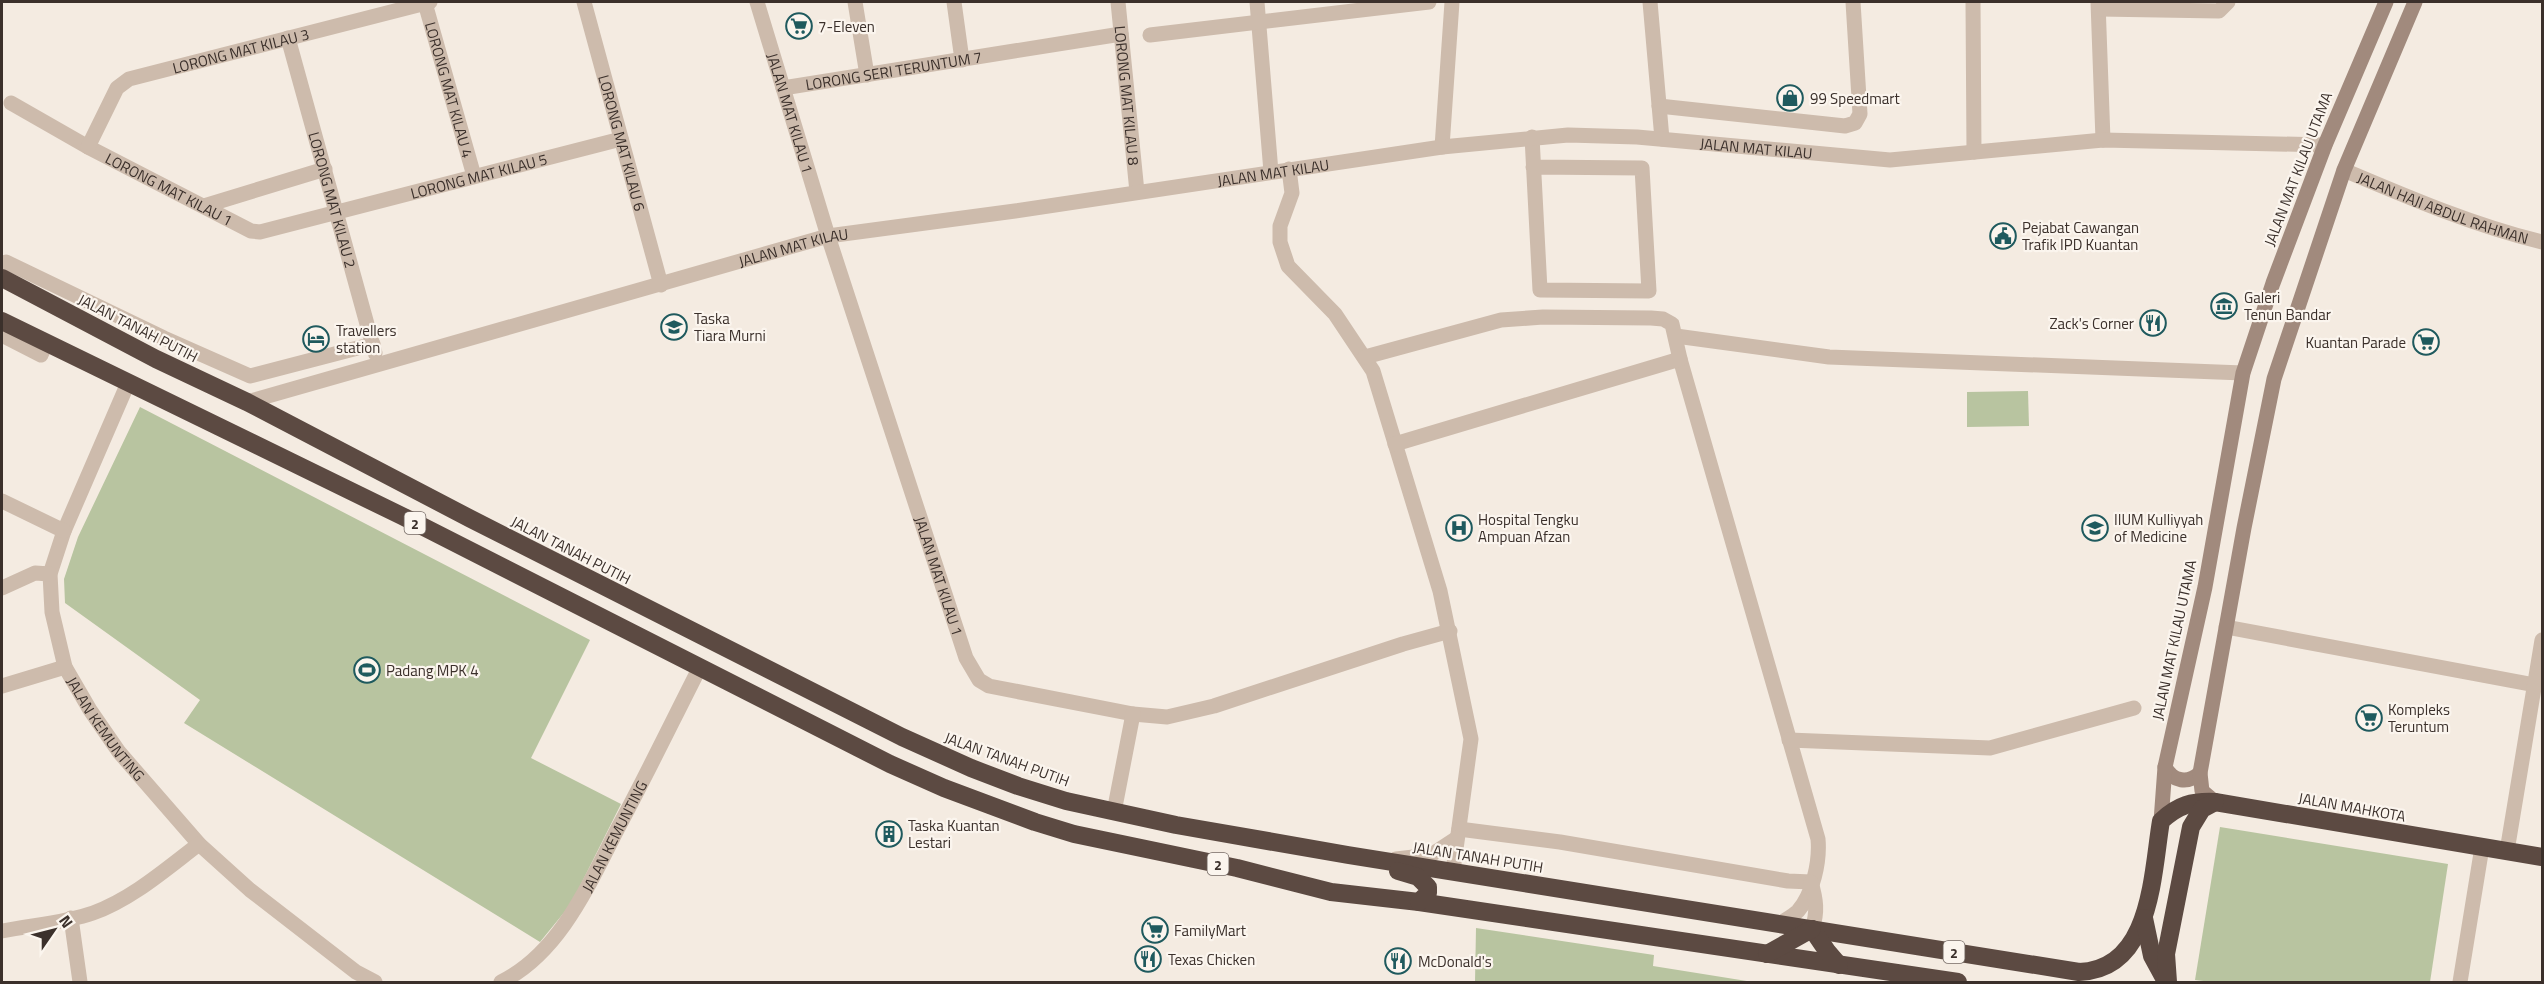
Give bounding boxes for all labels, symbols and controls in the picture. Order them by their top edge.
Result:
supermarket icon: 7-Eleven [784,11,814,41]
place label: 7-Eleven [818,15,875,38]
street label: LORONG MAT KILAU 4 [419,19,480,160]
street label: LORONG MAT KILAU 3 [170,22,312,79]
street label: LORONG MAT KILAU 8 [1109,25,1146,167]
street label: LORONG SERI TERUNTUM 7 [804,45,984,96]
street label: JALAN MAT KILAU 1 [762,50,820,176]
street label: LORONG MAT KILAU 6 [593,72,652,214]
shop icon: 99 Speedmart [1775,83,1805,113]
place label: 99 Speedmart [1810,87,1900,110]
street label: JALAN MAT KILAU UTAMA [2258,89,2338,249]
street label: LORONG MAT KILAU 2 [303,129,362,271]
street label: JALAN MAT KILAU [1699,131,1813,164]
street label: LORONG MAT KILAU 1 [102,146,237,231]
street label: LORONG MAT KILAU 5 [408,147,550,204]
street label: JALAN MAT KILAU [1216,153,1331,192]
street label: JALAN HAJI ABDUL RAHMAN [2354,165,2531,250]
place label: Pejabat Cawangan Trafik IPD Kuantan [2022,216,2139,256]
public building icon: Pejabat Cawangan Trafik IPD Kuantan [1988,221,2018,251]
street label: JALAN MAT KILAU [736,222,850,273]
place label: Galeri Tenun Bandar [2244,286,2331,326]
street label: JALAN TANAH PUTIH [74,288,202,368]
museum icon: Galeri Tenun Bandar [2209,291,2239,321]
place label: Taska Tiara Murni [694,307,766,347]
restaurant icon: Zack's Corner [2138,308,2168,338]
school or university icon: Taska Tiara Murni [659,312,689,342]
place label: Zack's Corner [2049,312,2134,335]
place label: Travellers station [336,319,397,359]
hotel icon: Travellers station [301,324,331,354]
supermarket icon: Kuantan Parade [2411,327,2441,357]
place label: Kuantan Parade [2305,331,2406,354]
place label: Hospital Tengku Ampuan Afzan [1478,508,1579,548]
place label: IIUM Kulliyyah of Medicine [2114,508,2203,548]
street label: JALAN TANAH PUTIH [507,510,635,590]
road number: 2 [404,512,426,534]
street label: JALAN MAT KILAU 1 [909,513,969,639]
hospital icon: Hospital Tengku Ampuan Afzan [1444,513,1474,543]
school or university icon: IIUM Kulliyyah of Medicine [2080,513,2110,543]
street label: JALAN MAT KILAU UTAMA [2146,558,2202,722]
sports icon: Padang MPK 4 [352,655,382,685]
place label: Padang MPK 4 [386,659,479,682]
street label: JALAN KEMUNTING [61,672,150,786]
place label: Kompleks Teruntum [2388,698,2450,738]
supermarket icon: Kompleks Teruntum [2354,703,2384,733]
street label: JALAN TANAH PUTIH [941,726,1073,792]
street label: JALAN KEMUNTING [576,776,653,896]
street label: JALAN MAHKOTA [2297,786,2407,828]
place label: Taska Kuantan Lestari [908,814,1000,854]
building icon: Taska Kuantan Lestari [874,819,904,849]
street label: JALAN TANAH PUTIH [1411,835,1545,879]
road number: 2 [1208,853,1228,875]
north arrow [24,900,84,960]
text: N [53,910,79,933]
supermarket icon: FamilyMart [1140,915,1170,945]
place label: FamilyMart [1174,919,1247,942]
road number: 2 [1944,941,1964,963]
restaurant icon: Texas Chicken [1133,944,1163,974]
restaurant icon: McDonald's [1383,946,1413,976]
place label: Texas Chicken [1168,948,1255,971]
place label: McDonald's [1418,950,1492,973]

